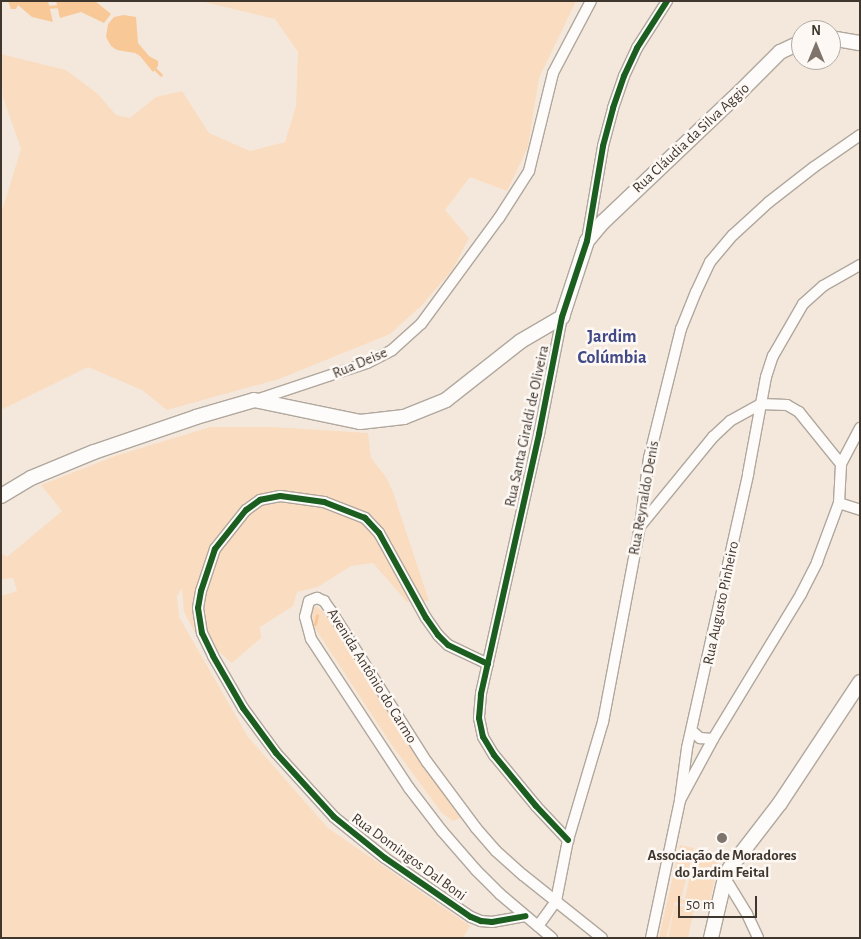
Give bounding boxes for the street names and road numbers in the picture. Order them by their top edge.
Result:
street label: Rua Cláudia da Silva Aggio [629,79,753,197]
street label: Rua Deise [330,343,390,383]
street label: Rua Santa Giraldi de Oliveira [501,344,553,508]
street label: Rua Reynaldo Denis [625,439,663,557]
street label: Rua Augusto Pinheiro [699,540,743,666]
street label: Avenida Antônio do Carmo [323,605,421,747]
street label: Rua Domingos Dal Boni [348,809,470,905]

